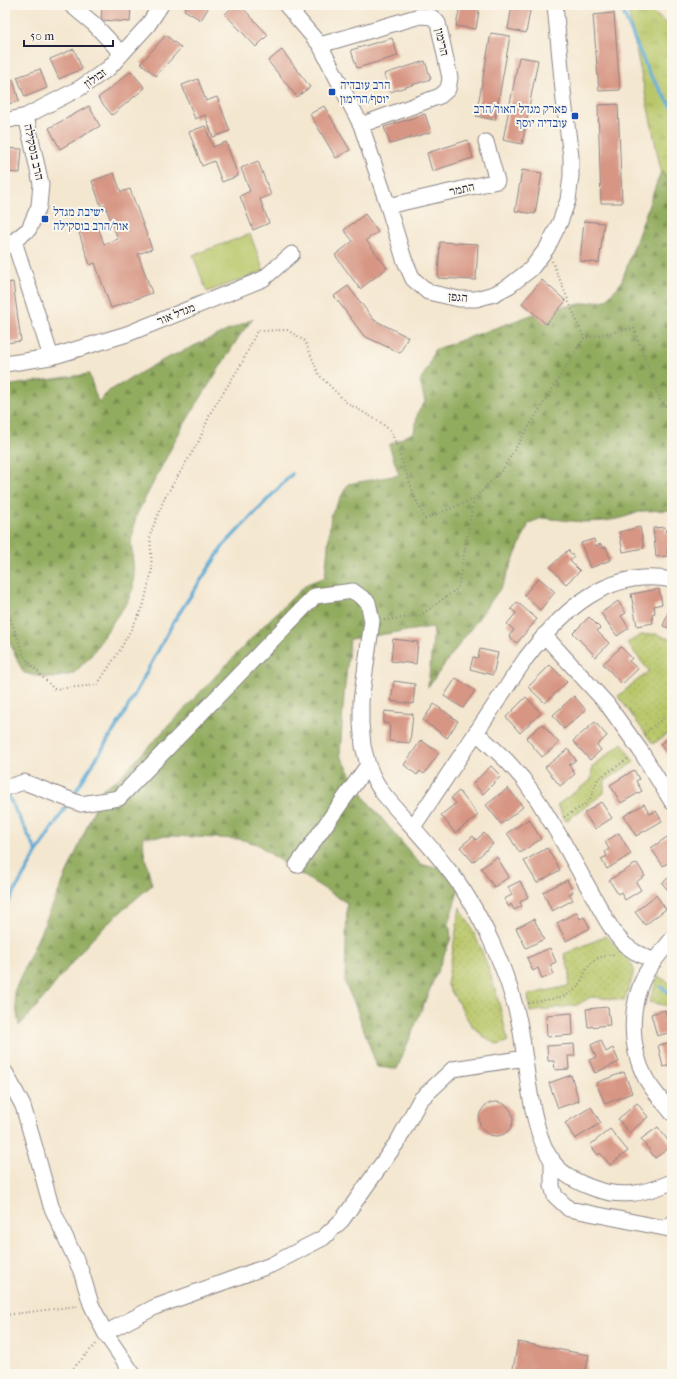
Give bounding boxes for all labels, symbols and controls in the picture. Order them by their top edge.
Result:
scale bar [24,22,113,48]
street label: הרימון [432,27,452,57]
text: 50 m [30,29,54,43]
street label: זבולון [81,65,109,91]
place label: הרב עובדיה יוסף/הרימון [340,78,390,106]
marker: הרב עובדיה יוסף/הרימון [327,87,337,97]
place label: פארק מגדל האור/הרב עובדיה יוסף [473,102,567,130]
marker: פארק מגדל האור/הרב עובדיה יוסף [570,111,580,121]
street label: הרב בוסקילה [21,123,47,181]
street label: התמר [448,179,476,199]
place label: ישיבת מגדל אור/הרב בוסקילה [53,205,128,233]
marker: ישיבת מגדל אור/הרב בוסקילה [40,214,50,224]
street label: הגפן [448,289,468,305]
street label: מגדל אור [155,300,197,328]

